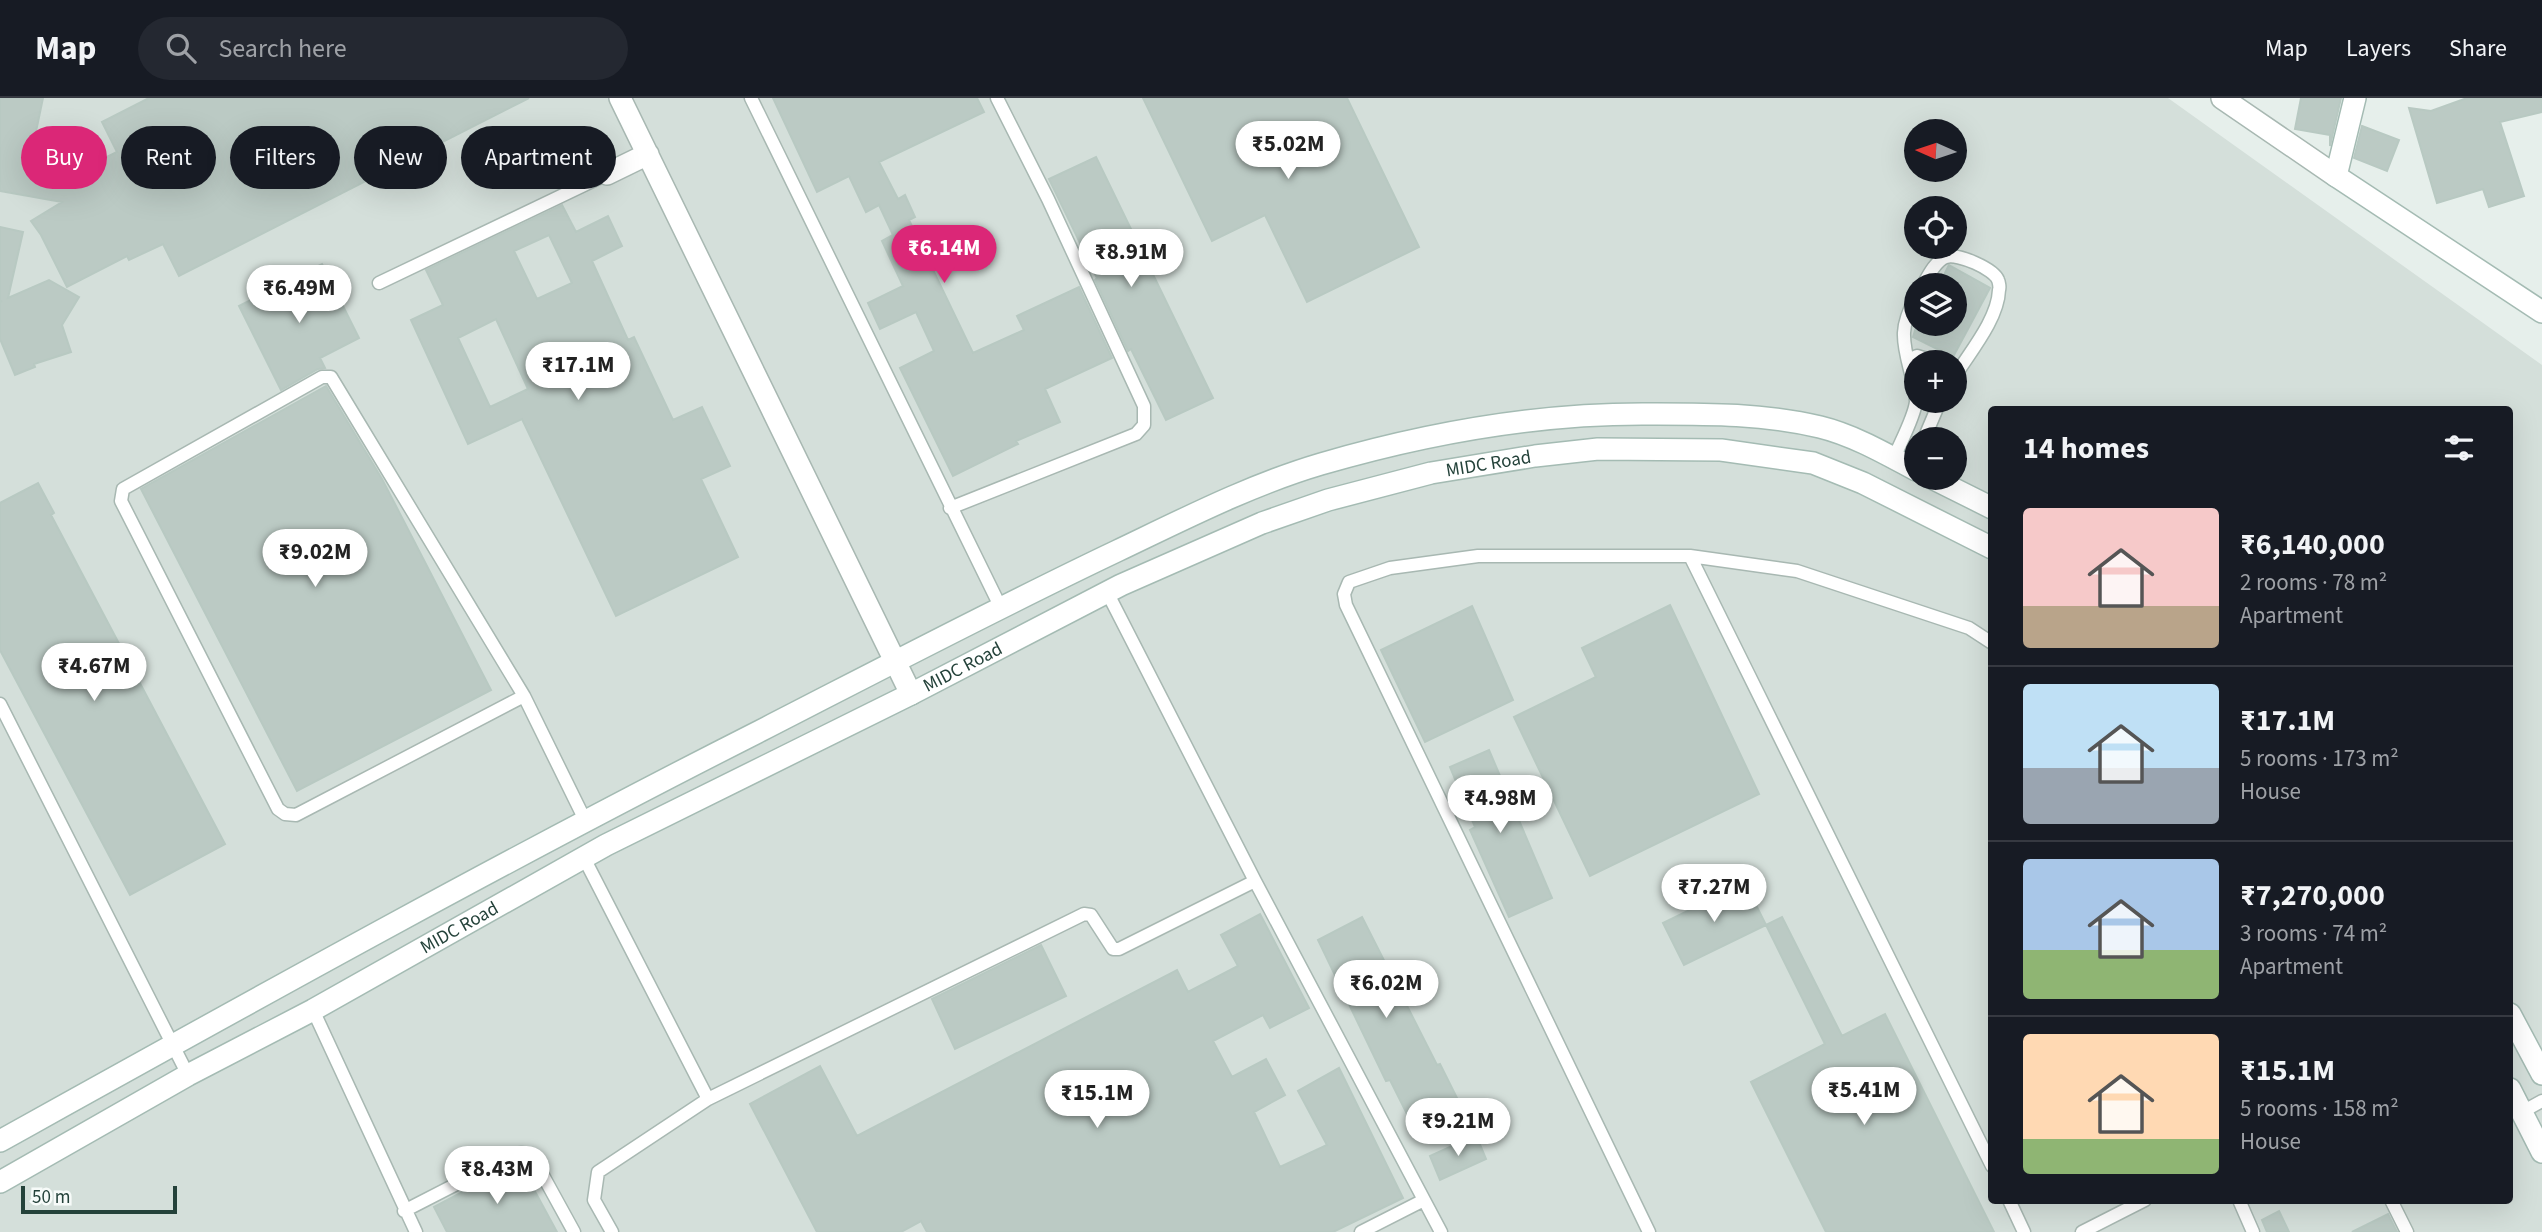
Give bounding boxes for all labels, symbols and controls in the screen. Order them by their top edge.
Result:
search box [138,17,628,80]
text: Map [35,25,96,72]
icon: search [162,29,200,67]
text: Search here [218,30,347,67]
text: Map [2265,31,2308,66]
text: Layers [2346,31,2411,66]
text: Share [2449,31,2507,66]
north arrow [1904,119,1967,182]
map controls [1904,119,1967,490]
pin: ₹5.02M [1231,122,1345,181]
chip: Buy [21,126,107,189]
chip: Rent [121,126,216,189]
chip: Filters [230,126,340,189]
chip: New [354,126,447,189]
chip: Apartment [461,126,616,189]
text: ₹5.02M [1251,127,1325,160]
button: locate [1904,196,1967,259]
pin: ₹6.14M [887,226,1001,285]
pin: ₹8.91M [1074,230,1188,289]
text: ₹6.14M [907,231,981,264]
text: ₹8.91M [1094,235,1168,268]
pin: ₹6.49M [242,266,356,325]
text: ₹6.49M [262,271,336,304]
button: layers [1904,273,1967,336]
pin: ₹17.1M [521,342,635,402]
text: ₹17.1M [541,348,615,381]
button: + [1904,350,1967,413]
button: − [1904,427,1967,490]
text: 14 homes [2023,427,2149,470]
icon: filters [2440,429,2478,467]
street label: MIDC Road [1444,443,1533,484]
text: ₹6,140,000 [2240,523,2385,566]
pin: ₹9.02M [258,530,372,589]
text: ₹9.02M [278,535,352,568]
icon: home [2079,536,2163,620]
text: 2 rooms · 78 m² [2240,566,2387,599]
text: Apartment [2240,599,2343,632]
street label: MIDC Road [918,635,1007,699]
pin: ₹4.67M [37,644,151,703]
text: ₹4.67M [57,649,131,682]
text: ₹17.1M [2240,699,2335,742]
icon: home [2079,712,2163,796]
text: 5 rooms · 173 m² [2240,742,2399,775]
text: House [2240,775,2301,808]
pin: ₹4.98M [1443,776,1557,835]
text: ₹4.98M [1463,781,1537,814]
pin: ₹7.27M [1657,864,1771,924]
text: ₹7.27M [1677,870,1751,903]
text: ₹7,270,000 [2240,874,2385,917]
icon: home [2079,887,2163,971]
street label: MIDC Road [415,895,503,961]
text: 3 rooms · 74 m² [2240,917,2387,950]
text: Apartment [2240,950,2343,983]
pin: ₹6.02M [1329,960,1443,1020]
text: ₹6.02M [1349,966,1423,999]
text: ₹15.1M [2240,1049,2335,1092]
icon: home [2079,1062,2163,1146]
pin: ₹5.41M [1807,1068,1921,1127]
pin: ₹15.1M [1040,1070,1154,1130]
text: ₹5.41M [1827,1073,1901,1106]
text: ₹15.1M [1060,1076,1134,1109]
text: 5 rooms · 158 m² [2240,1092,2399,1125]
pin: ₹9.21M [1401,1098,1515,1158]
text: ₹9.21M [1421,1104,1495,1137]
text: House [2240,1125,2301,1158]
pin: ₹8.43M [440,1146,554,1206]
text: ₹8.43M [460,1152,534,1185]
scale bar [21,1183,177,1215]
text: 50 m [32,1184,70,1211]

